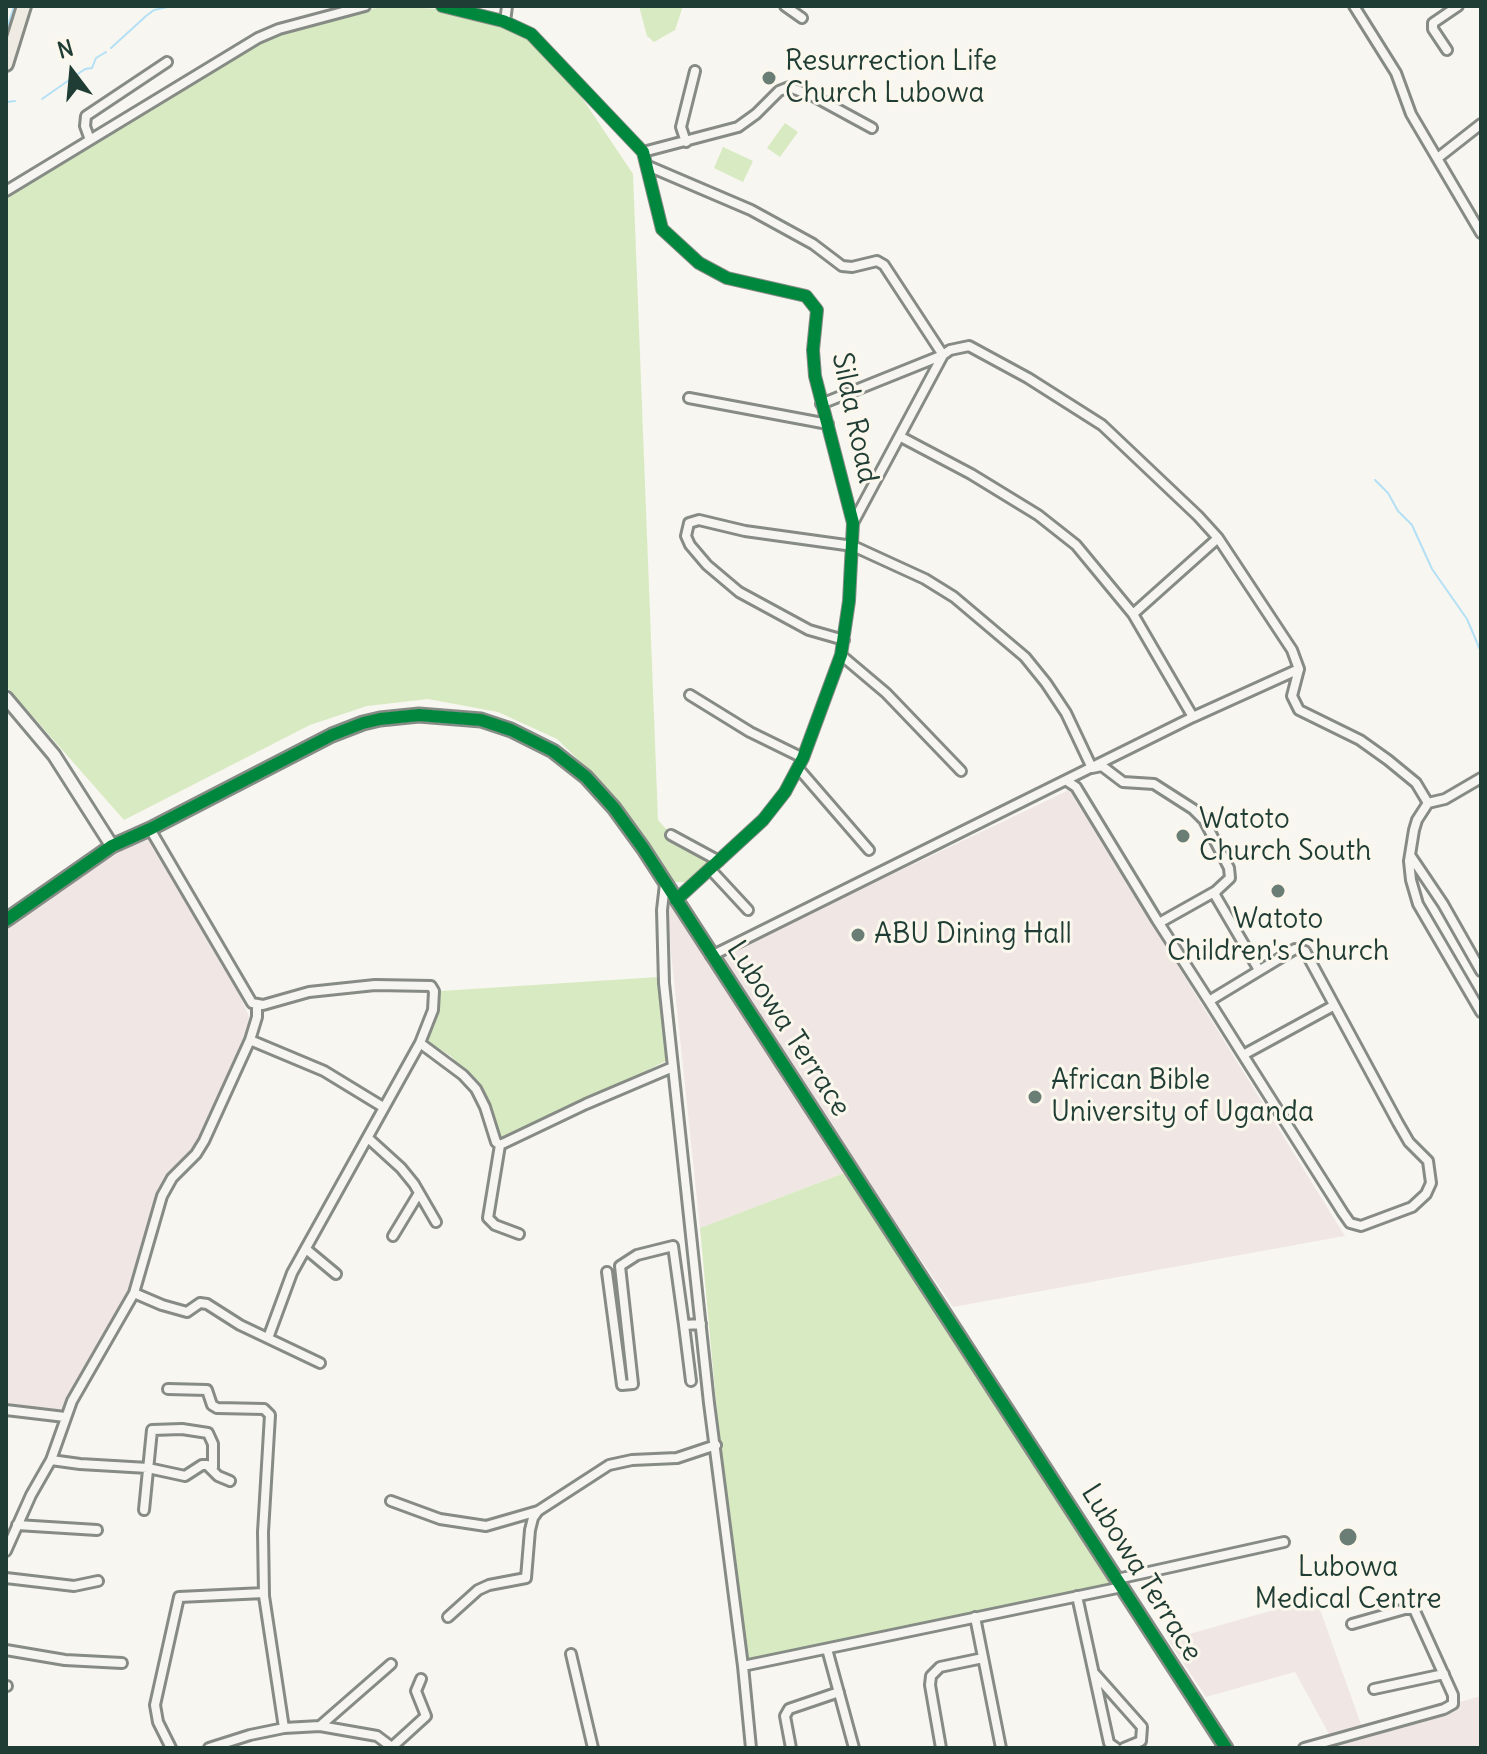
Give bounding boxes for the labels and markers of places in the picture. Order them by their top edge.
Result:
place label: Resurrection Life Church Lubowa [785,45,997,111]
marker: Resurrection Life Church Lubowa [760,69,778,87]
place label: Watoto Church South [1199,803,1371,869]
marker: Watoto Church South [1174,827,1192,845]
marker: Watoto Children's Church [1269,882,1287,900]
place label: Watoto Children's Church [1167,903,1389,969]
place label: ABU Dining Hall [874,918,1072,952]
marker: ABU Dining Hall [849,926,867,944]
place label: African Bible University of Uganda [1051,1064,1314,1130]
marker: African Bible University of Uganda [1026,1088,1044,1106]
marker: Lubowa Medical Centre [1337,1526,1359,1548]
place label: Lubowa Medical Centre [1254,1551,1442,1617]

